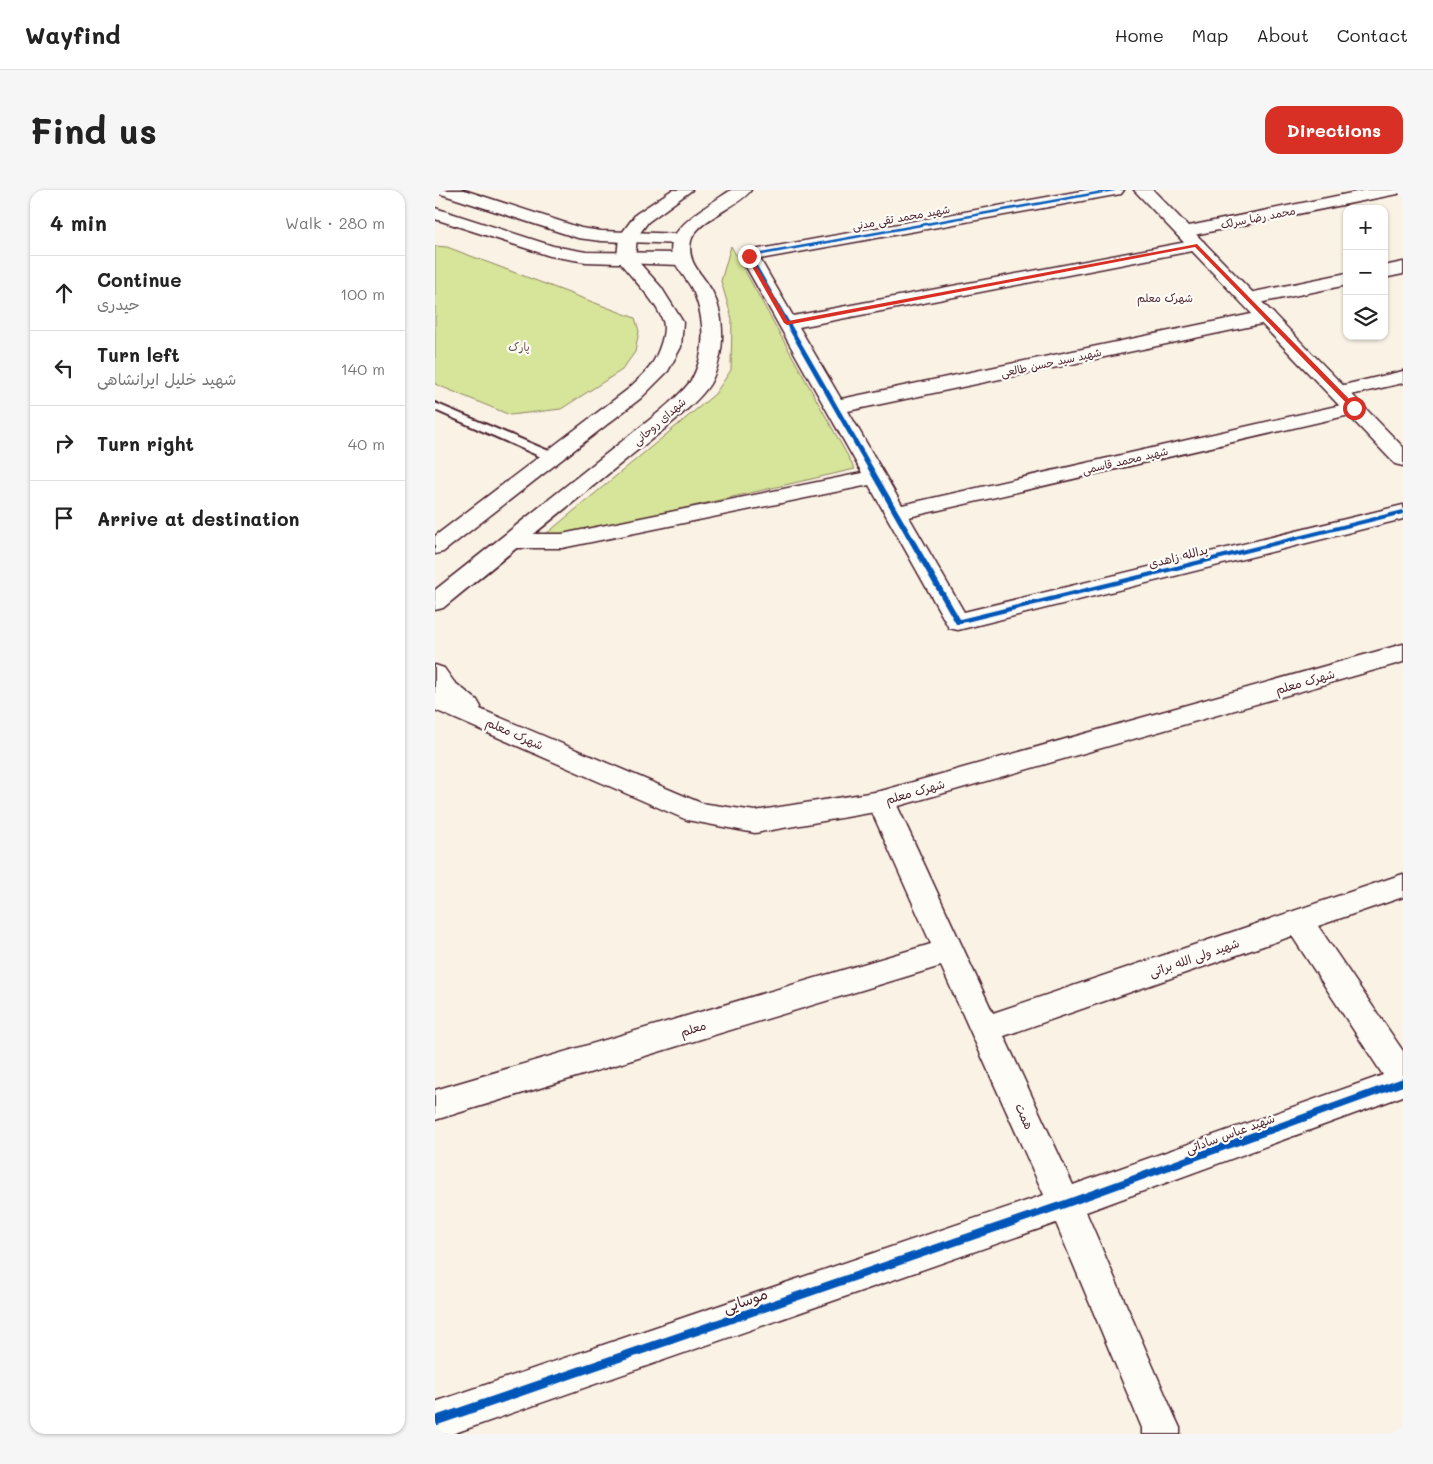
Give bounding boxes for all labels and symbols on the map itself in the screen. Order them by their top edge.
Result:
street label: شهید محمد تقی مدنی [851,201,951,234]
street label: محمد رضا سرلک [1219,202,1297,232]
route end [738,245,761,268]
district label: شهرک معلم [1137,290,1193,307]
park label: پارک [508,339,530,354]
street label: شهید سید حسن طالعی [999,344,1103,381]
street label: شهدای روحانی [629,394,689,449]
route start [1343,397,1366,420]
street label: شهید محمد قاسمی [1081,443,1170,478]
street label: یدالله زاهدی [1147,541,1209,571]
street label: شهرک معلم [1273,665,1337,699]
street label: شهرک معلم [483,713,546,755]
street label: شهرک معلم [883,775,947,809]
street label: شهید ولی الله براتی [1147,934,1242,981]
street label: معلم [678,1017,709,1041]
street label: همت [1012,1101,1038,1132]
street label: شهید عباس ساداتی [1183,1109,1277,1157]
street label: موسایی [720,1283,770,1318]

